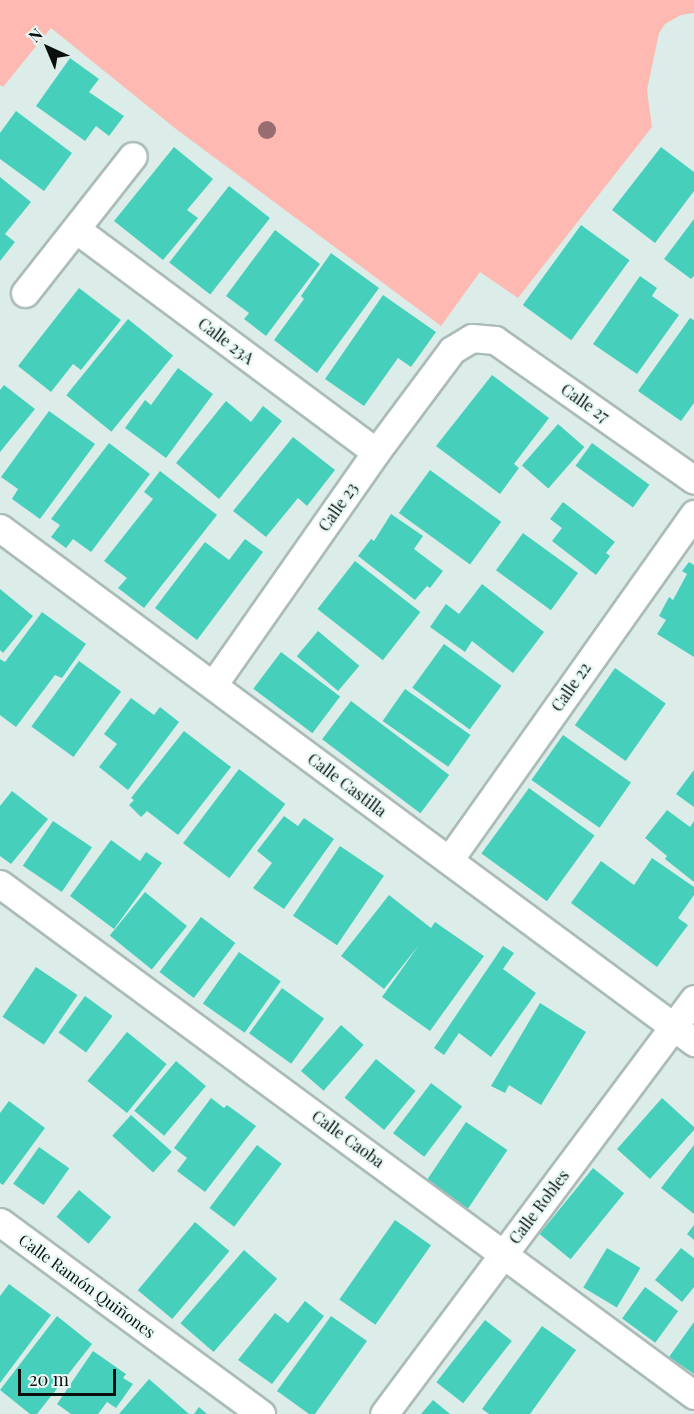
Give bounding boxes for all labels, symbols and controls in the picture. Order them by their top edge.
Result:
north arrow [18,18,78,78]
text: N [24,23,47,46]
street label: Calle 23A [194,314,258,368]
street label: Calle 27 [557,380,613,426]
street label: Calle 23 [314,479,362,535]
street label: Calle 22 [547,659,595,715]
street label: Calle Castilla [304,749,390,821]
street label: Calle Caoba [308,1106,388,1172]
street label: Calle Robles [505,1166,573,1248]
street label: Calle Ramón Quiñones [15,1230,159,1342]
scale bar [21,1357,118,1395]
text: 20 m [29,1367,69,1391]

